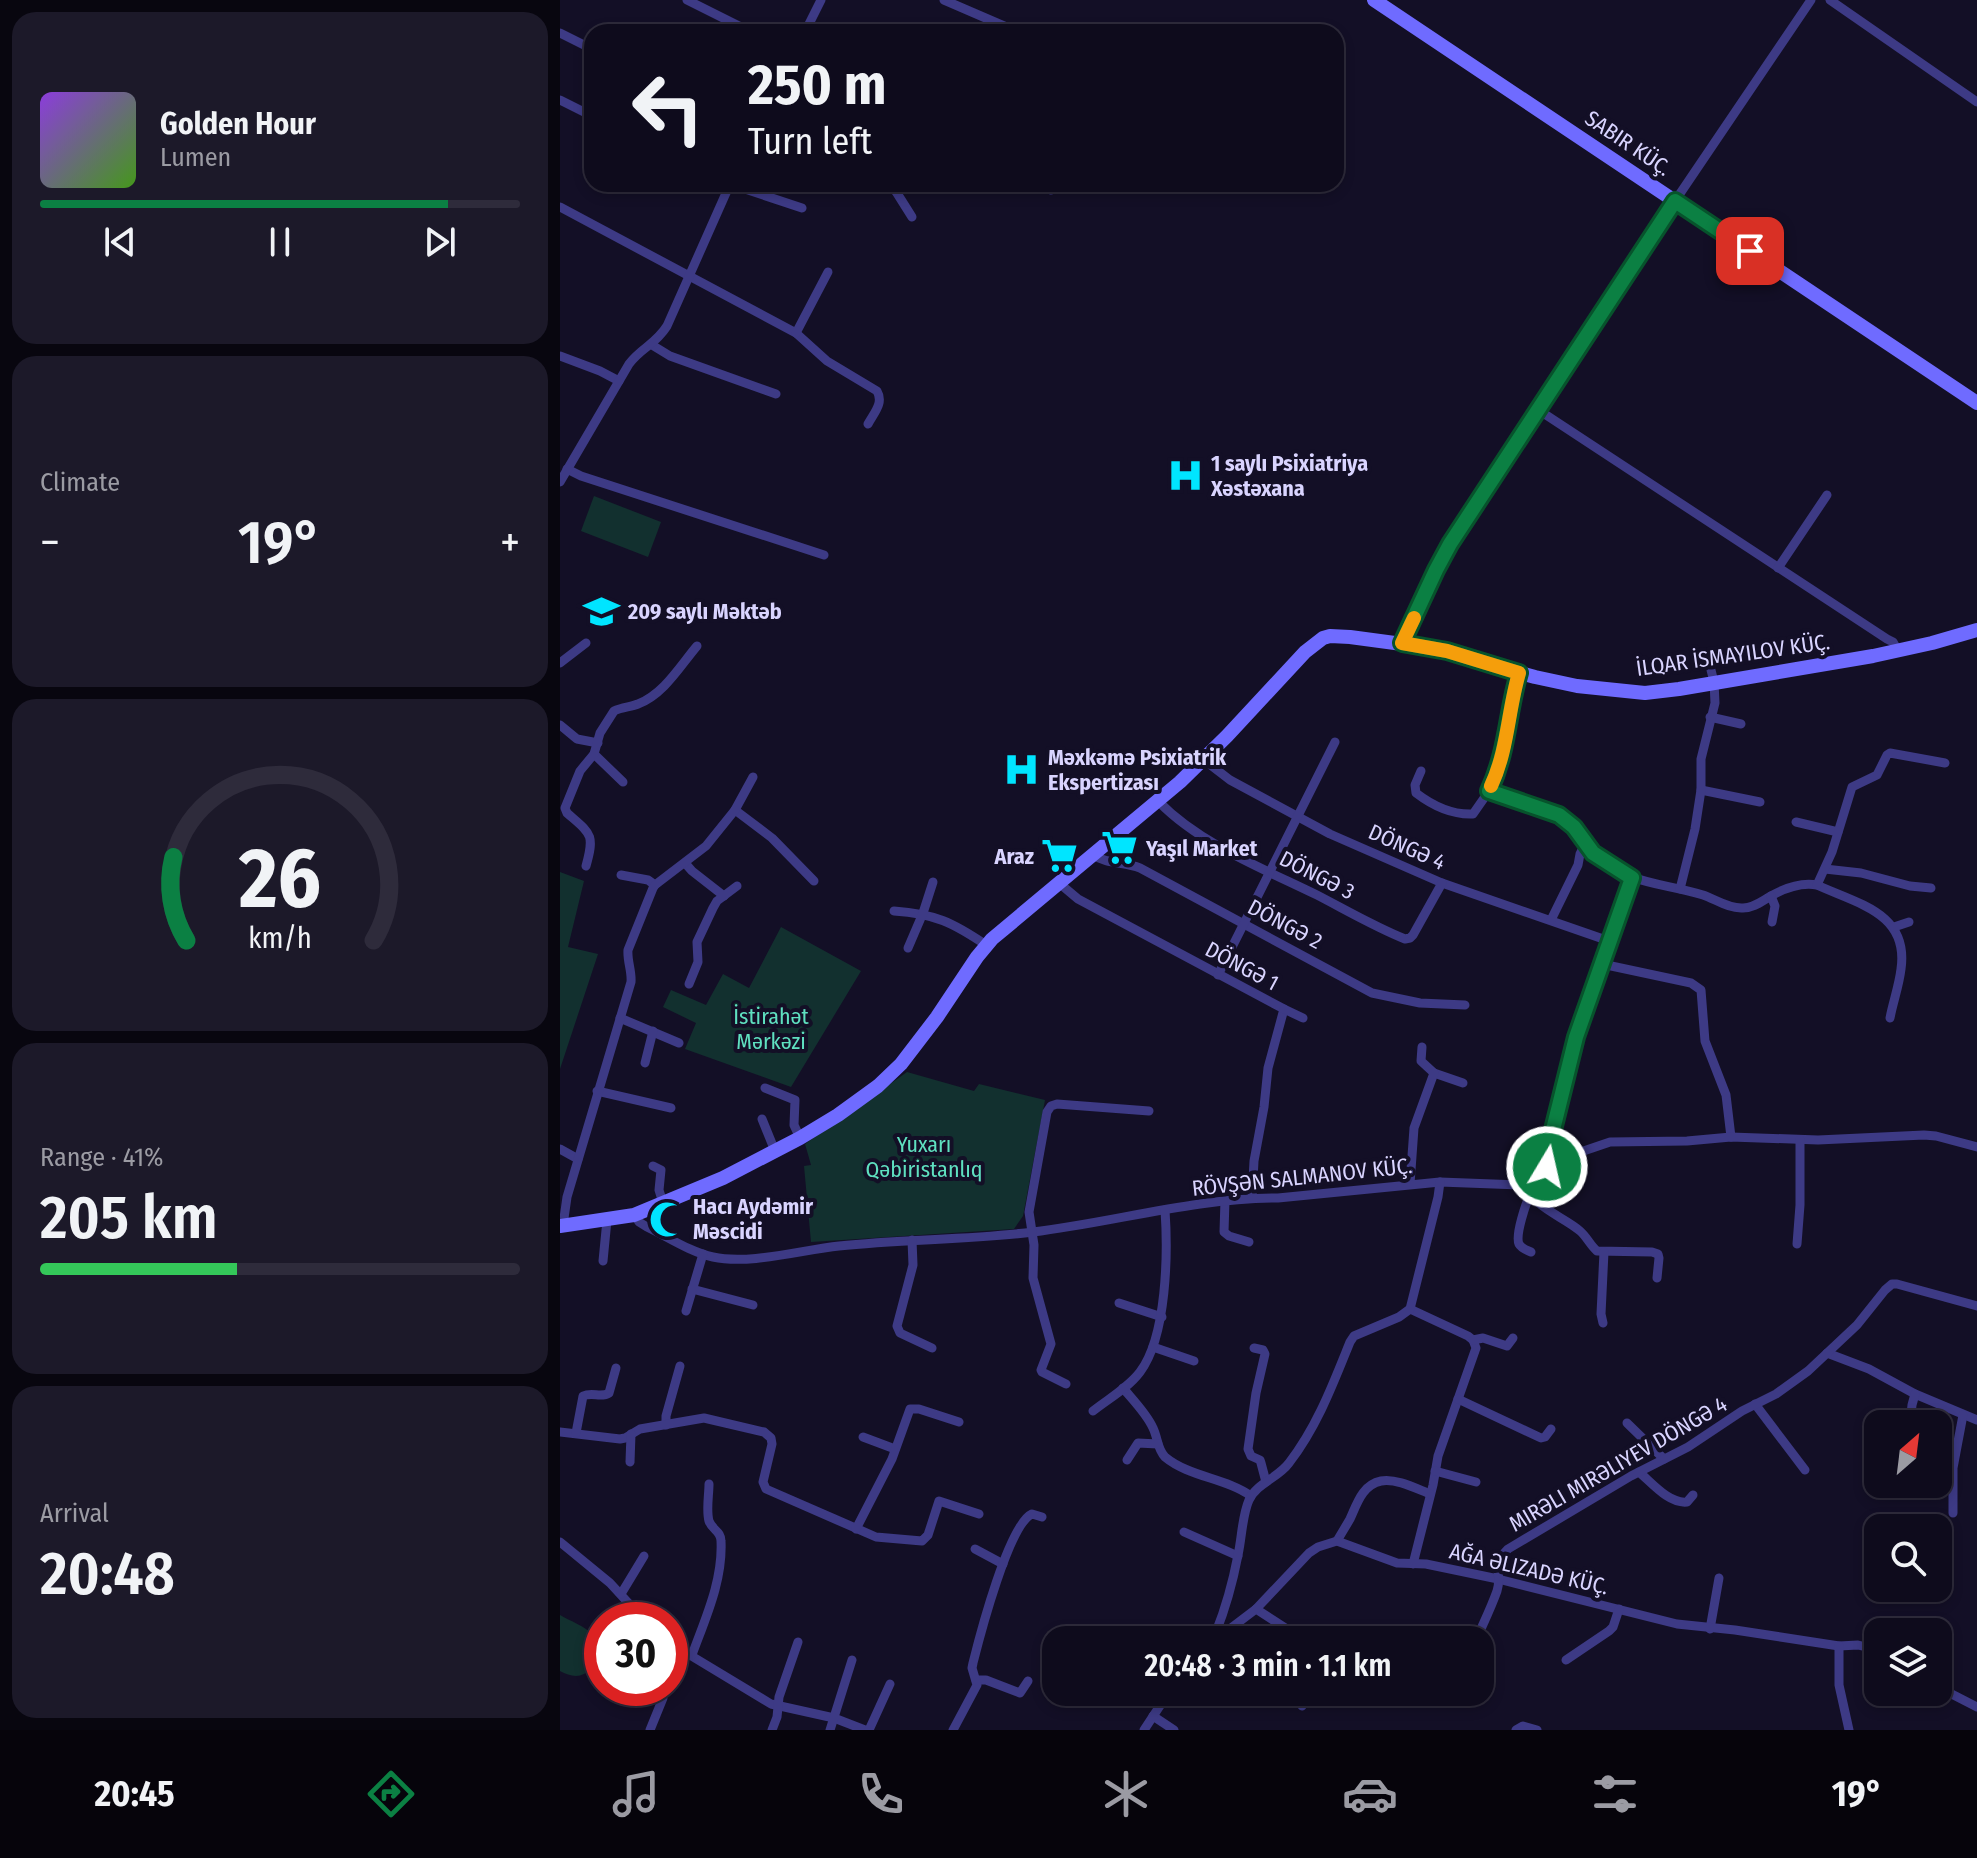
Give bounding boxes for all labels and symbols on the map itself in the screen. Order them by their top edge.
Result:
street label: SABIR KÜÇ. [1579,105,1676,182]
pin [1716,217,1784,285]
place label: 1 saylı Psixiatriya Xəstəxana [1210,450,1368,502]
hospital icon: 1 saylı Psixiatriya Xəstəxana [1166,457,1204,495]
school or university icon: 209 saylı Məktəb [583,592,621,630]
place label: 209 saylı Məktəb [627,598,782,625]
street label: İLQAR İSMAYILOV KÜÇ. [1634,628,1832,683]
place label: Məxkəmə Psixiatrik Ekspertizası [1048,744,1227,796]
hospital icon: Məxkəmə Psixiatrik Ekspertizası [1003,751,1041,789]
street label: DÖNGƏ 4 [1364,818,1450,876]
supermarket icon: Yaşıl Market [1101,829,1139,867]
place label: Yaşıl Market [1145,835,1258,862]
supermarket icon: Araz [1041,837,1079,875]
place label: Araz [994,843,1034,870]
street label: DÖNGƏ 3 [1275,845,1359,905]
street label: DÖNGƏ 2 [1243,893,1327,955]
street label: DÖNGƏ 1 [1201,935,1283,997]
park label: İstirahət Mərkəzi [733,1003,810,1055]
position arrow [1505,1125,1589,1209]
park label: Yuxarı Qəbiristanlıq [865,1131,983,1183]
street label: RÖVŞƏN SALMANOV KÜÇ. [1190,1152,1414,1203]
place label: Hacı Aydəmir Məscidi [693,1193,814,1245]
mosque icon: Hacı Aydəmir Məscidi [648,1200,686,1238]
street label: MIRƏLI MIRƏLIYEV DÖNGƏ 4 [1504,1390,1732,1538]
north arrow [1864,1410,1952,1498]
street label: AĞA ƏLIZADƏ KÜÇ. [1447,1538,1611,1601]
speed limit sign: 30 [584,1602,688,1706]

